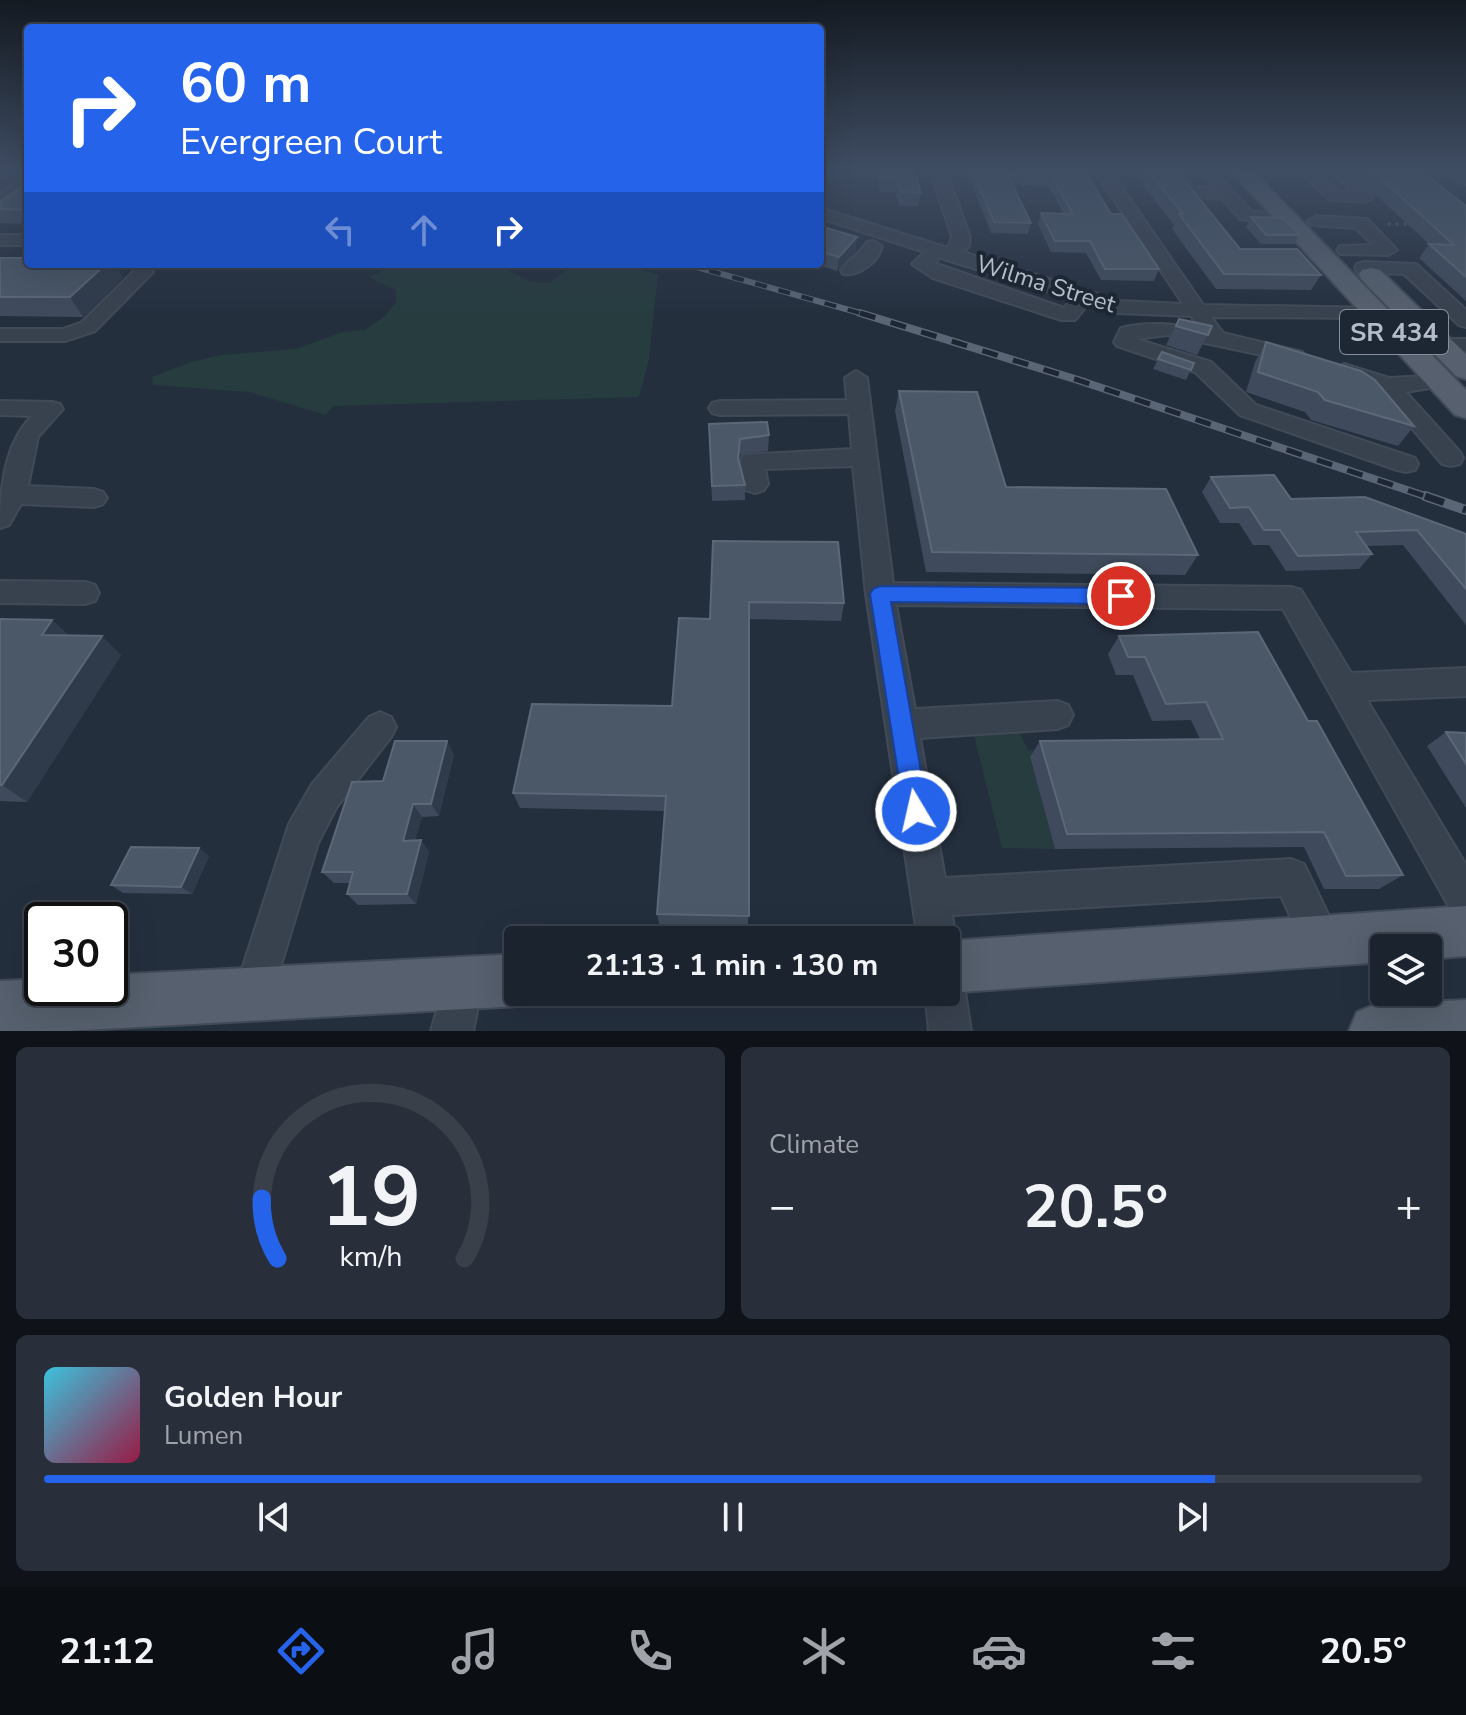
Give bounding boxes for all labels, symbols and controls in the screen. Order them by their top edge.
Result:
text: 60 m [180,45,311,122]
icon: right [48,56,152,160]
text: Evergreen Court [180,118,442,167]
icon: left [318,208,362,252]
icon: ahead [402,208,446,252]
icon: right [486,208,530,252]
street label: Wilma Street [972,248,1120,321]
road number: SR 434 [1340,310,1448,354]
pin [1087,562,1155,630]
icon: arrive [1099,574,1143,618]
position arrow [874,769,958,853]
speed limit sign: 30 [24,902,128,1006]
map controls [1370,934,1442,1006]
button: layers [1370,934,1442,1006]
text: 21:13 · 1 min · 130 m [586,945,878,986]
text: Climate [769,1127,859,1162]
text: 19 [321,1141,420,1254]
text: 20.5° [1023,1166,1168,1248]
text: − [769,1177,795,1237]
text: + [1396,1177,1422,1237]
text: km/h [339,1237,402,1276]
text: Golden Hour [164,1377,342,1418]
text: Lumen [164,1418,243,1453]
icon: previous [252,1495,296,1539]
icon: pause [711,1495,755,1539]
icon: next [1170,1495,1214,1539]
icon: directions [273,1623,329,1679]
icon: music [447,1623,503,1679]
icon: phone [622,1623,678,1679]
icon: climate [796,1623,852,1679]
icon: car [971,1623,1027,1679]
icon: filters [1145,1623,1201,1679]
text: 21:12 [59,1627,155,1676]
text: 20.5° [1319,1627,1407,1676]

